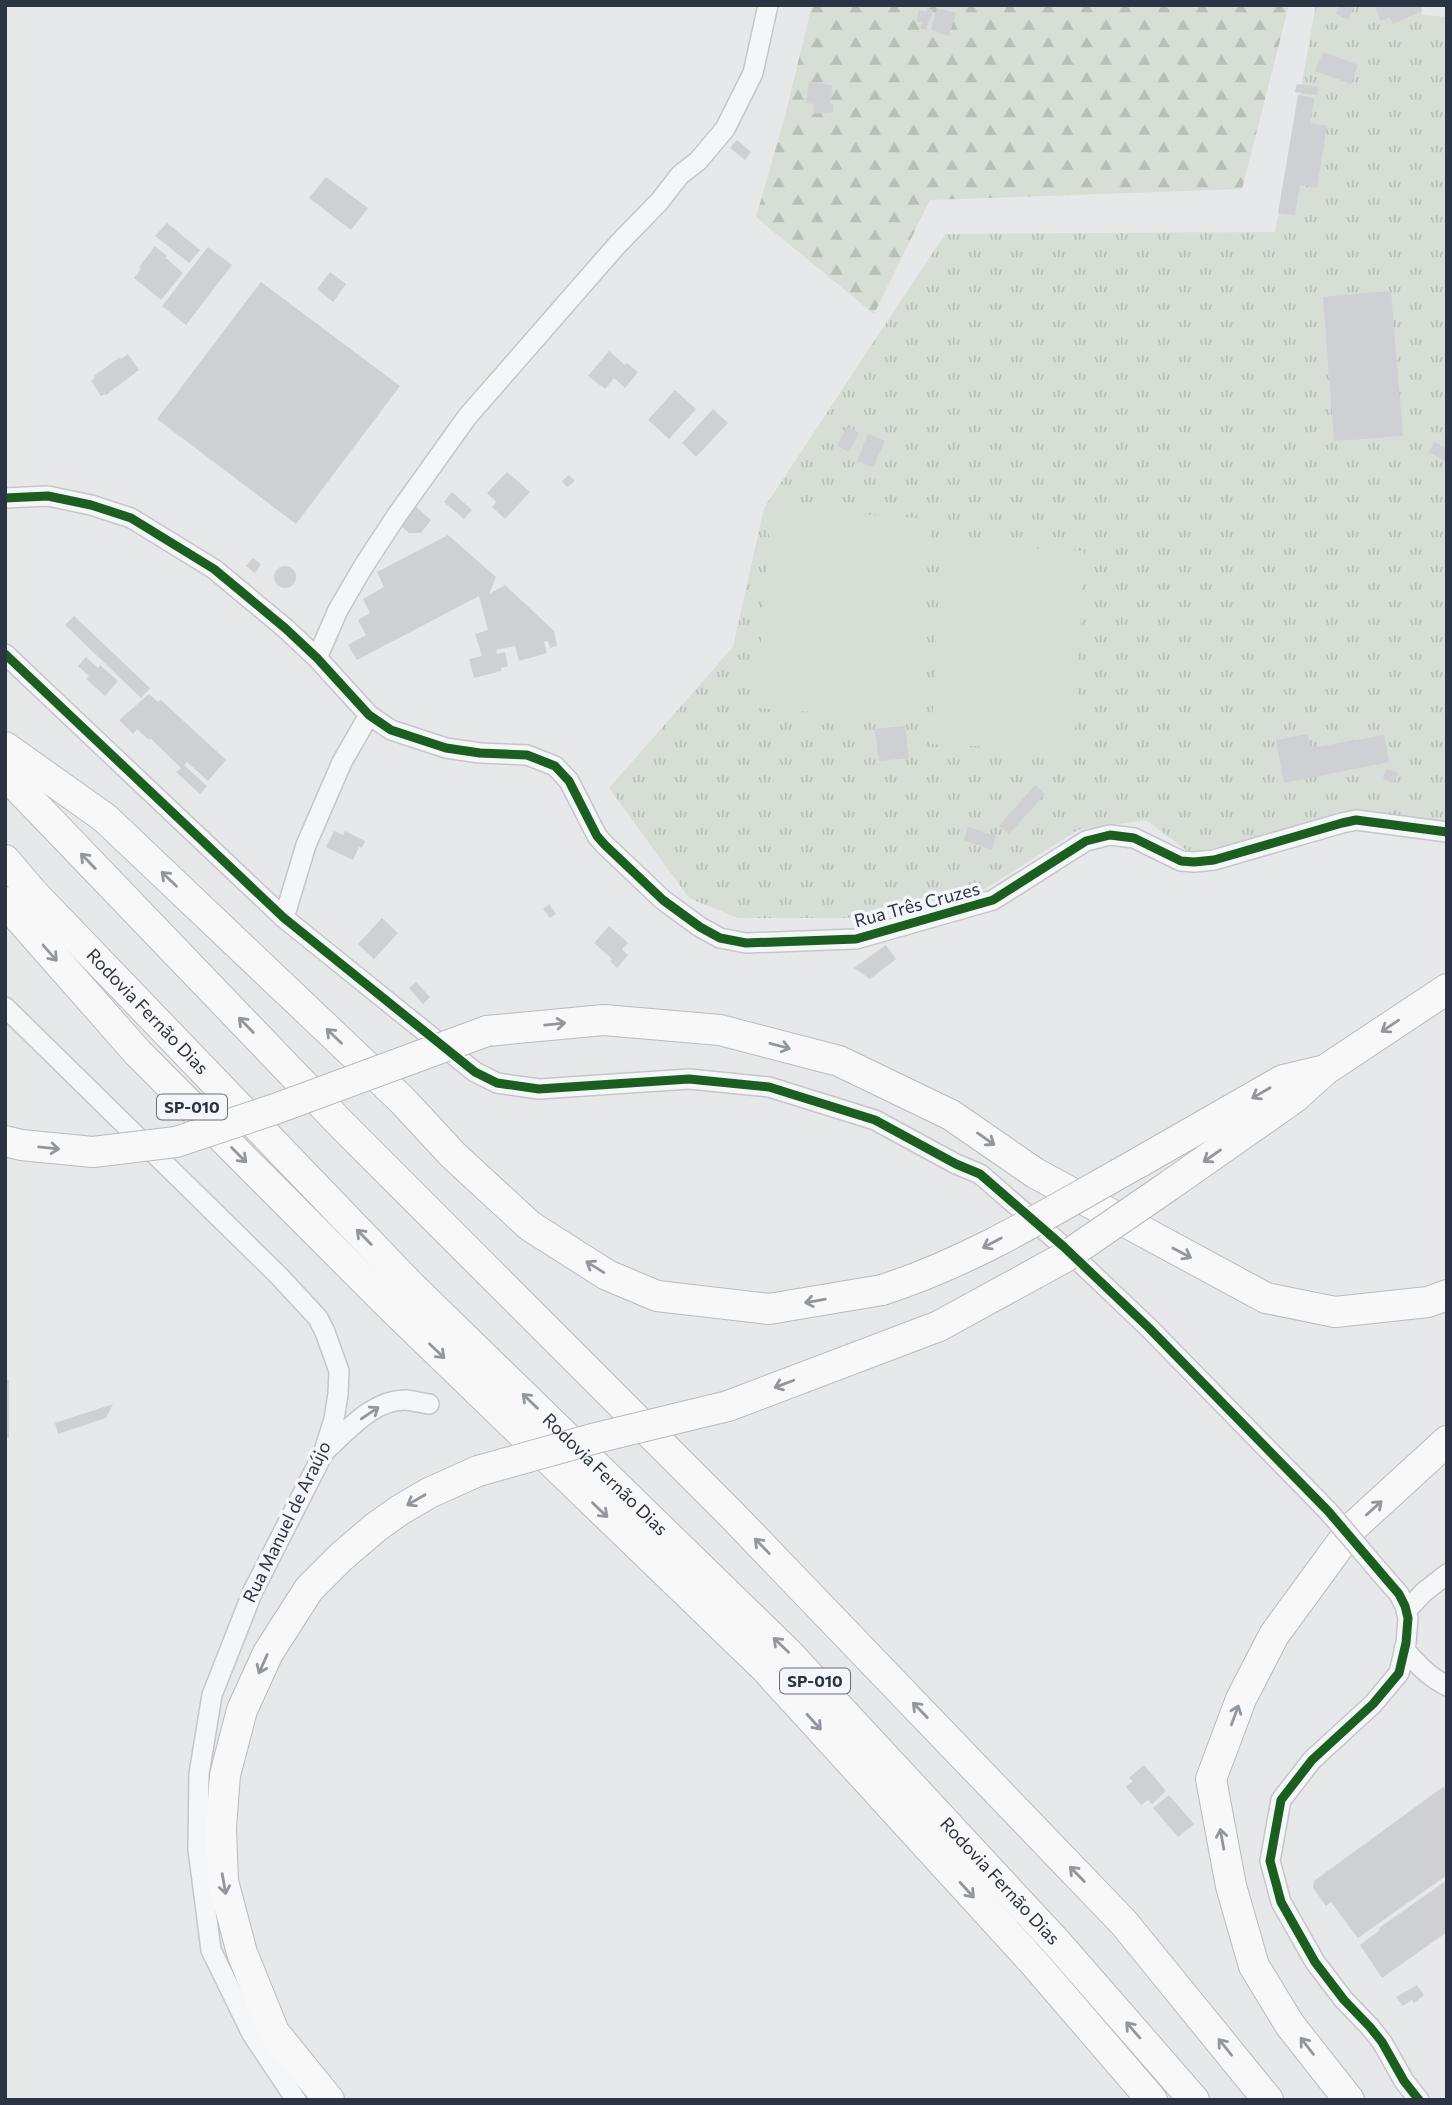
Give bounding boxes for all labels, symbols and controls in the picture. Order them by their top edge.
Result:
one-way arrow [80,853,97,870]
one-way arrow [161,871,178,888]
street label: Rua Três Cruzes [852,877,982,931]
one-way arrow [42,944,58,962]
street label: Rodovia Fernão Dias [82,944,213,1078]
one-way arrow [237,1017,254,1034]
one-way arrow [543,1017,566,1030]
one-way arrow [1381,1019,1400,1034]
one-way arrow [326,1027,343,1044]
one-way arrow [769,1040,791,1053]
one-way arrow [1251,1087,1272,1100]
road number: SP-010 [157,1094,227,1120]
one-way arrow [976,1132,995,1146]
one-way arrow [37,1142,60,1155]
one-way arrow [231,1146,248,1163]
one-way arrow [1203,1149,1222,1163]
one-way arrow [356,1229,373,1246]
one-way arrow [982,1237,1003,1250]
one-way arrow [1172,1246,1192,1260]
one-way arrow [586,1260,606,1274]
one-way arrow [804,1295,827,1308]
one-way arrow [428,1343,445,1360]
one-way arrow [773,1379,795,1392]
one-way arrow [521,1393,538,1410]
one-way arrow [360,1406,379,1421]
street label: Rodovia Fernão Dias [538,1408,673,1540]
street label: Rua Manuel de Araújo [237,1437,335,1606]
one-way arrow [407,1494,427,1508]
one-way arrow [1365,1499,1382,1516]
one-way arrow [592,1501,609,1518]
one-way arrow [754,1537,771,1554]
one-way arrow [772,1637,789,1654]
one-way arrow [256,1653,269,1674]
road number: SP-010 [780,1668,850,1694]
one-way arrow [911,1702,928,1719]
one-way arrow [1229,1705,1242,1727]
one-way arrow [805,1713,822,1730]
street label: Rodovia Fernão Dias [936,1812,1065,1949]
one-way arrow [1215,1828,1228,1851]
one-way arrow [1069,1866,1086,1883]
one-way arrow [218,1872,232,1895]
one-way arrow [959,1881,976,1898]
one-way arrow [1125,2021,1141,2039]
one-way arrow [1217,2038,1233,2056]
one-way arrow [1299,2038,1314,2056]

